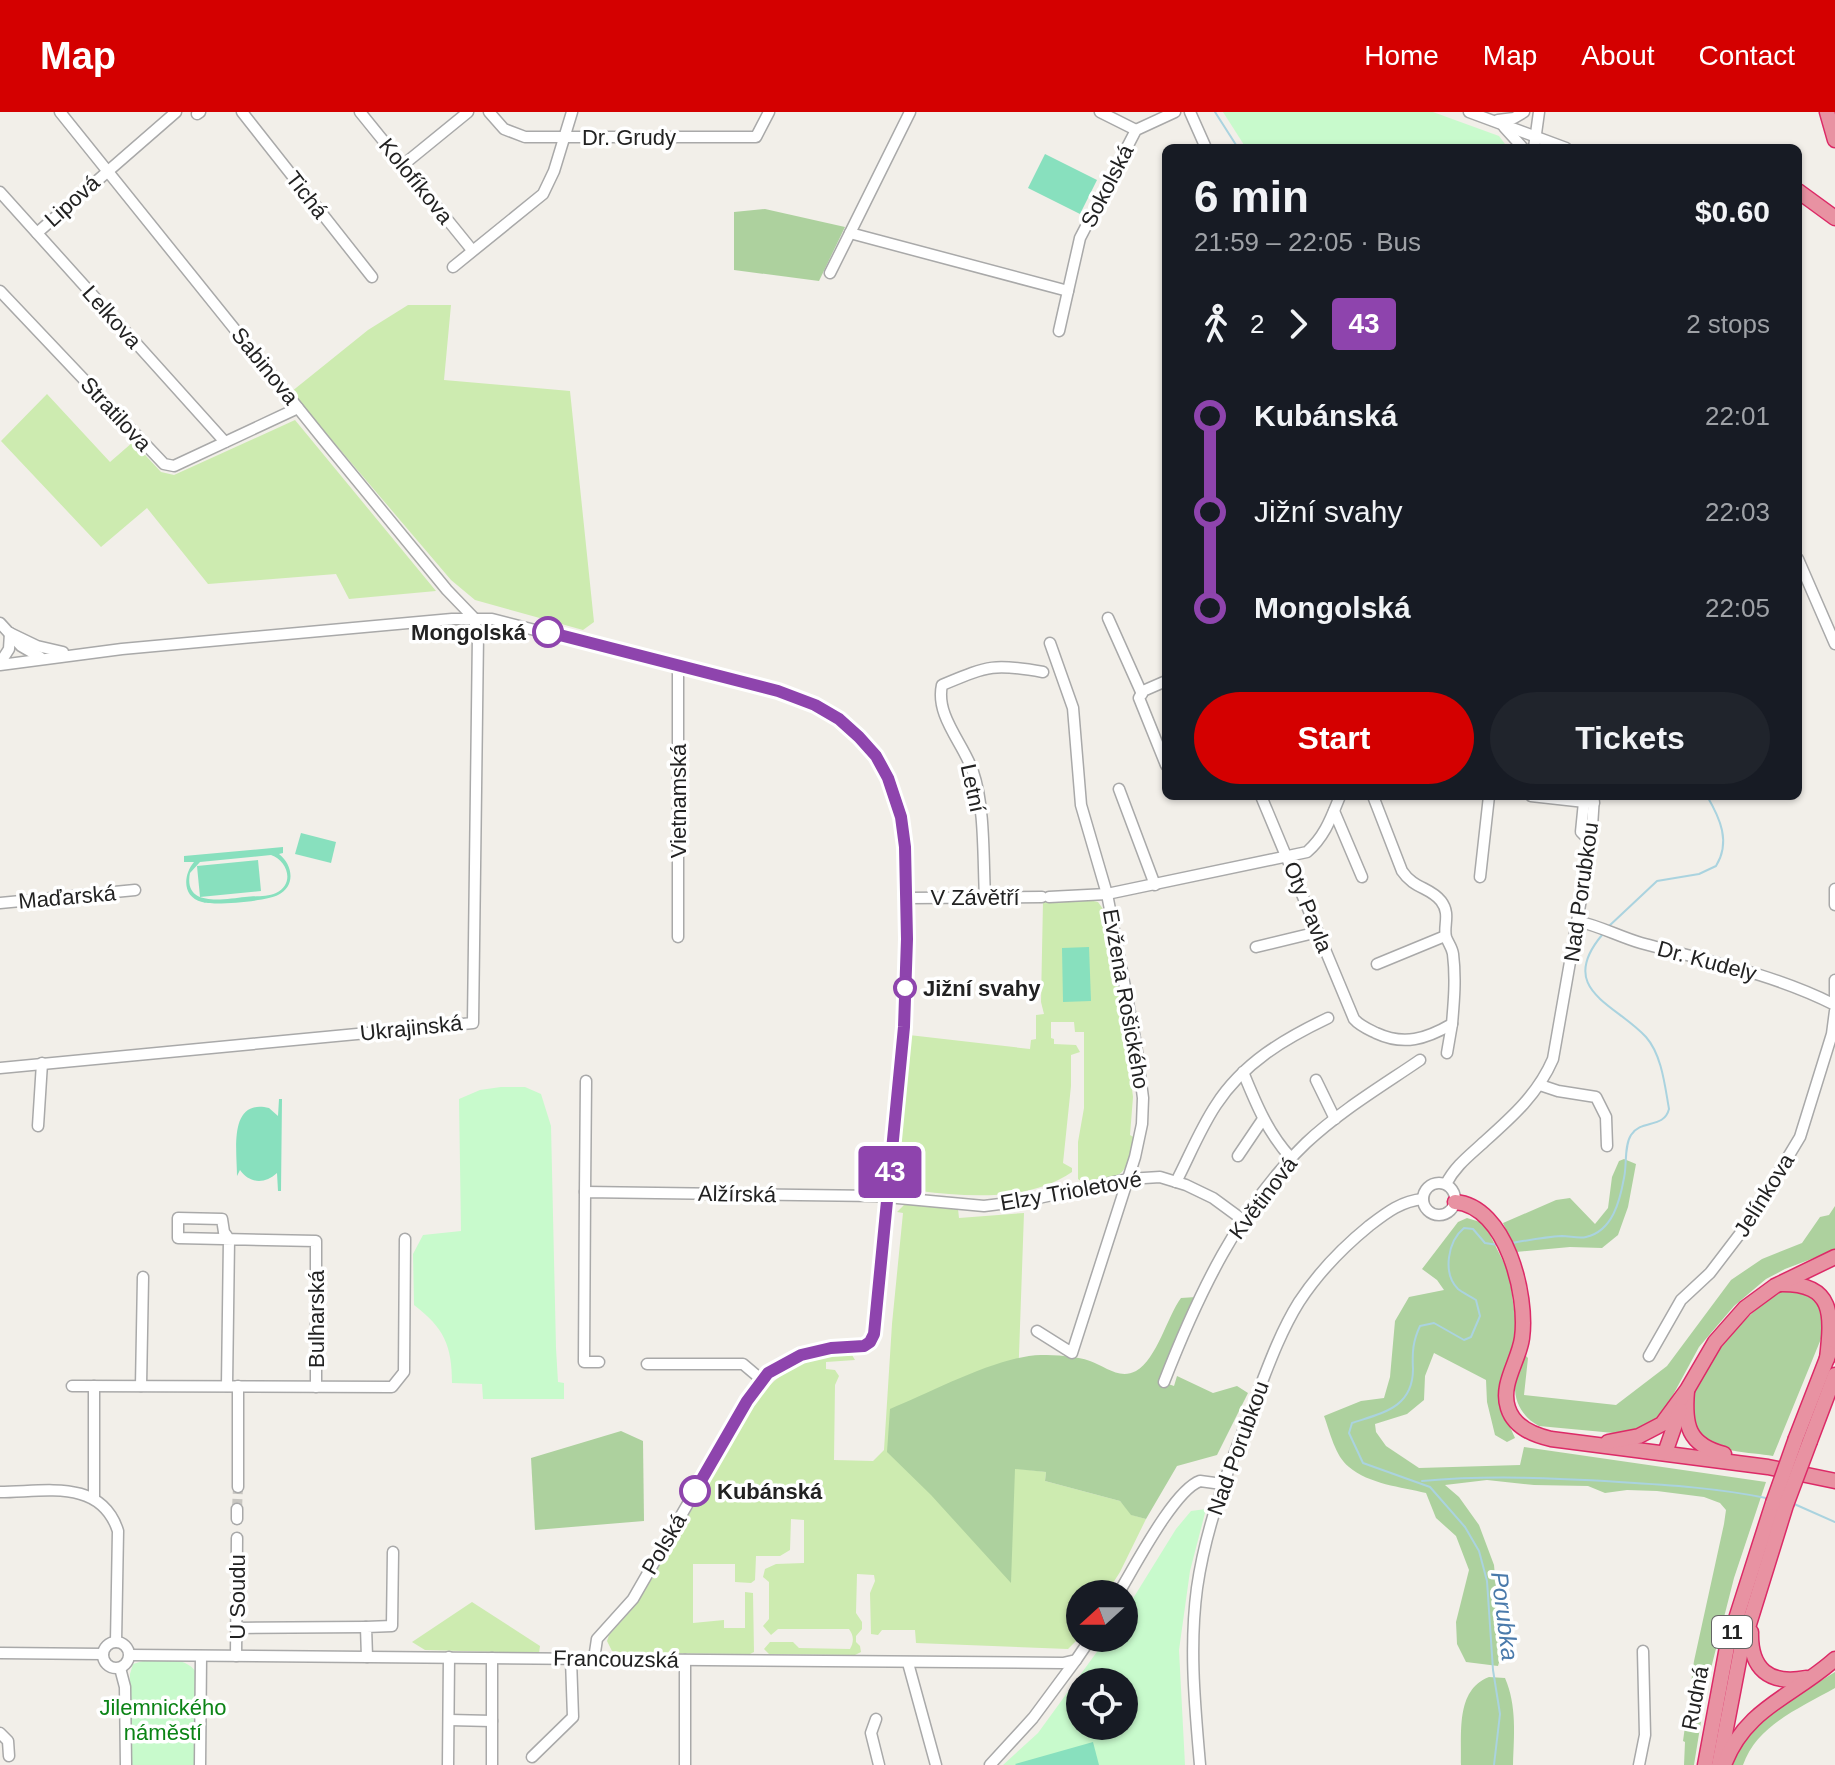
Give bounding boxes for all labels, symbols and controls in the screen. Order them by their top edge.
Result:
text: Map [40,35,116,77]
text: Home [1364,40,1439,71]
text: Map [1483,40,1537,71]
text: About [1581,40,1655,71]
text: Contact [1699,40,1795,71]
street label: Dr. Grudy [582,125,676,150]
street label: Kolofíkova [374,133,459,229]
street label: Sokolská [1076,140,1139,231]
street label: Tichá [281,166,334,224]
street label: Lipová [40,170,105,232]
text: 6 min [1194,172,1309,221]
text: $0.60 [1695,195,1770,228]
text: 21:59 – 22:05 · Bus [1194,227,1421,257]
street label: Lelkova [77,280,147,354]
icon: walk [1194,302,1238,346]
icon: forward [1276,302,1320,346]
text: 43 [1348,308,1380,339]
text: 2 [1250,309,1264,339]
text: 2 stops [1686,309,1770,339]
street label: Sabinova [226,322,304,410]
street label: Stratilova [76,372,157,457]
text: Kubánská [1254,399,1397,432]
text: 22:01 [1705,401,1770,431]
text: Jižní svahy [1254,495,1402,528]
text: 22:03 [1705,497,1770,527]
text: Mongolská [1254,591,1411,624]
text: 22:05 [1705,593,1770,623]
marker: Mongolská [533,617,563,647]
place label: Mongolská [411,620,527,645]
button: Start [1194,692,1474,784]
button: Tickets [1490,692,1770,784]
street label: Vietnamská [666,743,691,858]
street label: Letní [956,761,990,815]
street label: Nad Porubkou [1559,821,1603,963]
street label: Oty Pavla [1279,858,1338,957]
street label: Maďarská [17,880,118,914]
street label: V Závětří [930,885,1020,910]
street label: Evžena Rošického [1098,907,1154,1091]
street label: Dr. Kudely [1655,936,1759,986]
place label: Jižní svahy [923,976,1041,1001]
marker: Jižní svahy [894,977,916,999]
street label: Ukrajinská [359,1010,464,1046]
line badge: 43 [854,1146,926,1198]
street label: Jelínkova [1729,1148,1800,1241]
street label: Květinová [1224,1151,1303,1244]
text: 43 [874,1156,906,1187]
street label: Elzy Trioletové [998,1166,1144,1216]
street label: Alžírská [698,1181,777,1207]
street label: Bulharská [304,1269,329,1368]
street label: Nad Porubkou [1202,1378,1274,1518]
marker: Kubánská [680,1476,710,1506]
place label: Kubánská [717,1479,823,1504]
street label: Polská [637,1509,692,1579]
street label: U Soudu [225,1554,250,1640]
water label: Porubka [1486,1570,1524,1662]
north arrow [1066,1580,1138,1652]
map controls [1066,1580,1138,1740]
road number: 11 [1712,1616,1752,1648]
street label: Francouzská [553,1645,680,1673]
street label: Rudná [1677,1663,1714,1732]
button: locate [1066,1668,1138,1740]
park label: Jilemnického náměstí [99,1695,227,1745]

